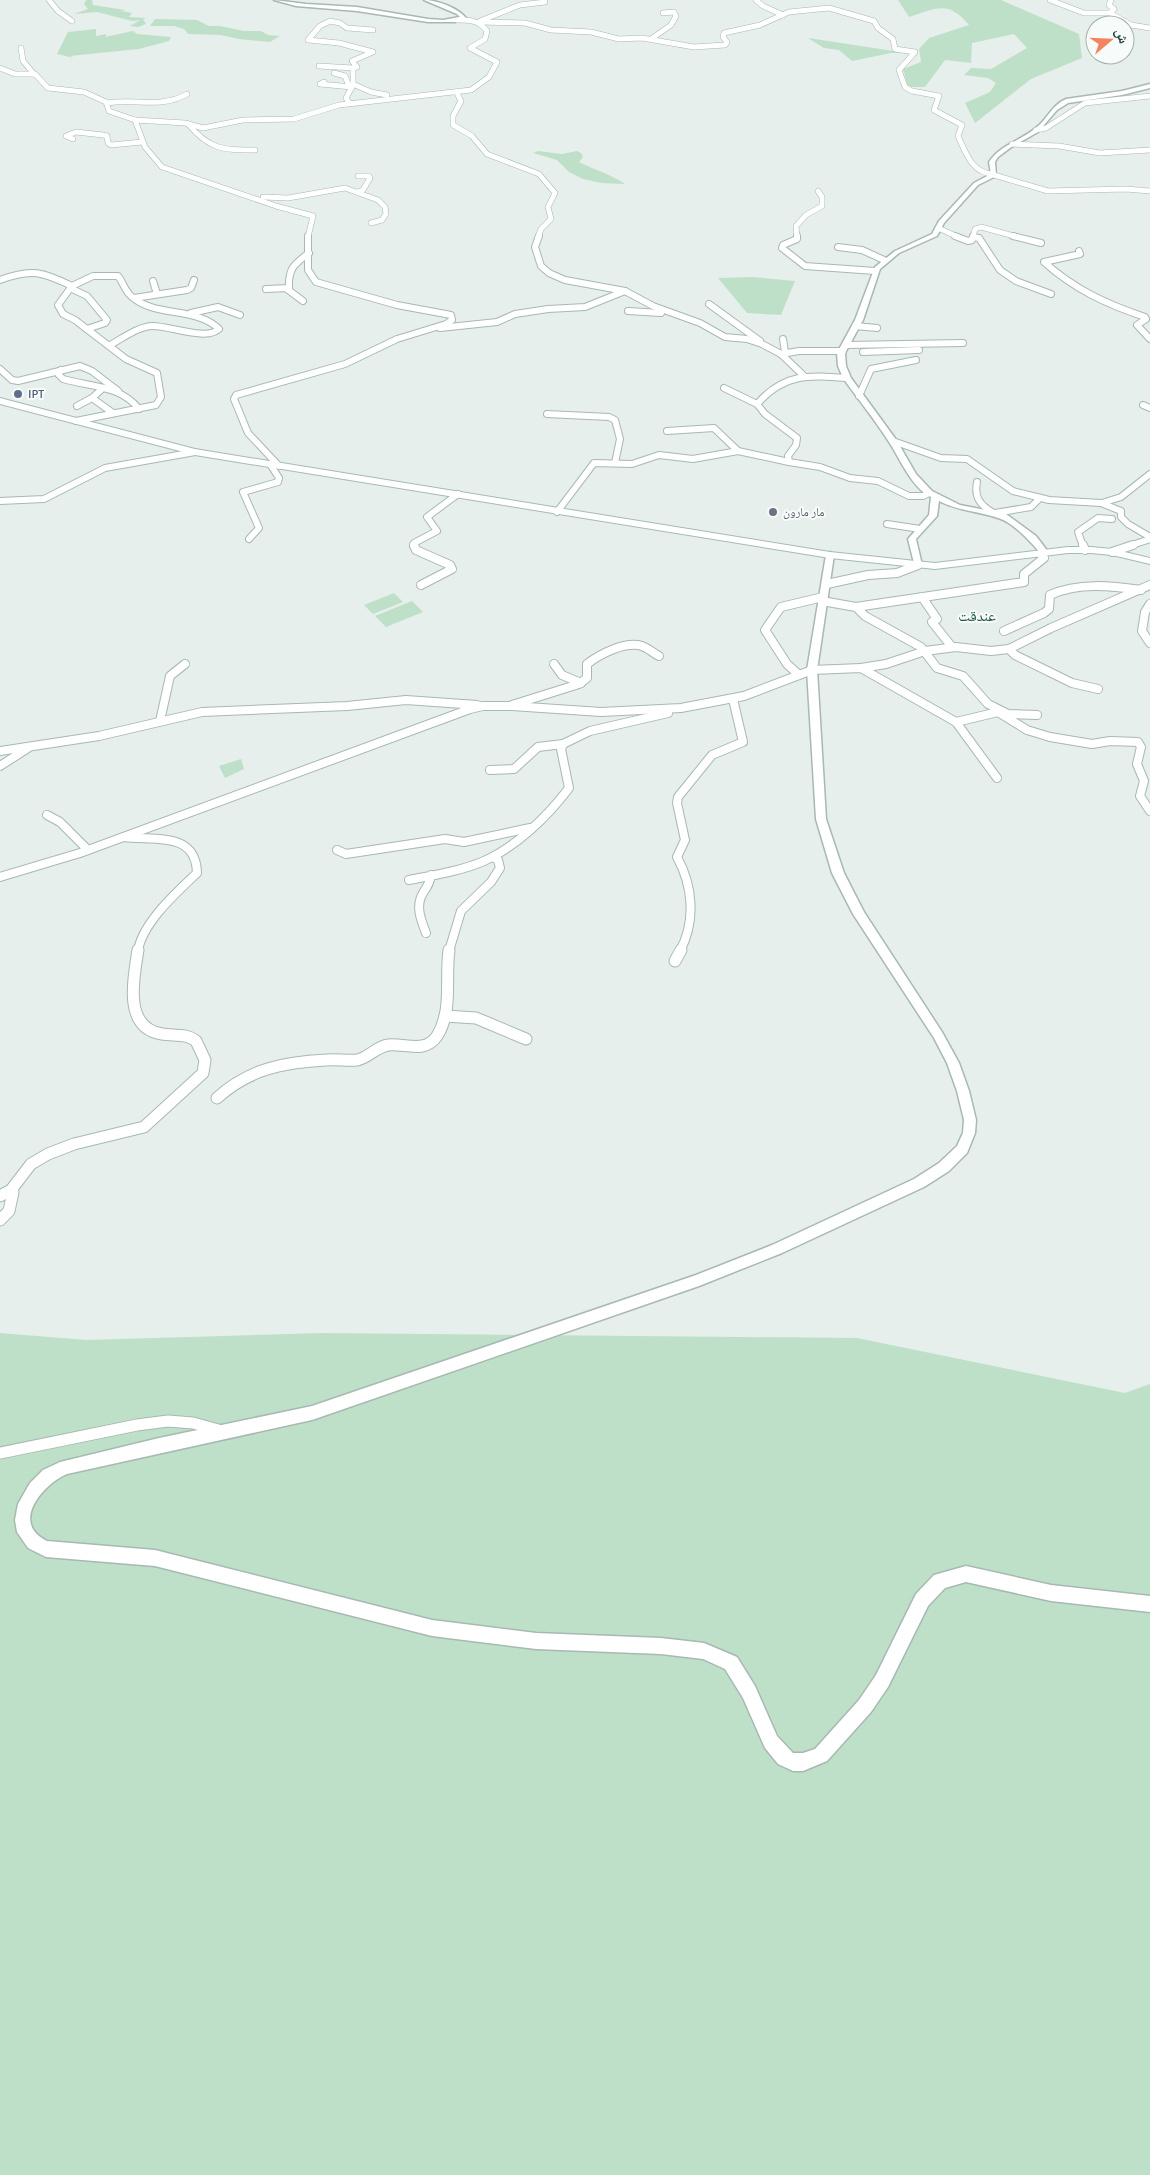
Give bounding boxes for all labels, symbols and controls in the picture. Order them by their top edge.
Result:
north arrow [1085,15,1135,65]
text: ش [1111,26,1132,46]
place label: IPT [28,387,44,402]
marker: IPT [12,388,24,400]
place label: مار مارون [783,505,825,520]
marker: مار مارون [767,506,779,518]
district label: عندقت [958,607,996,625]

